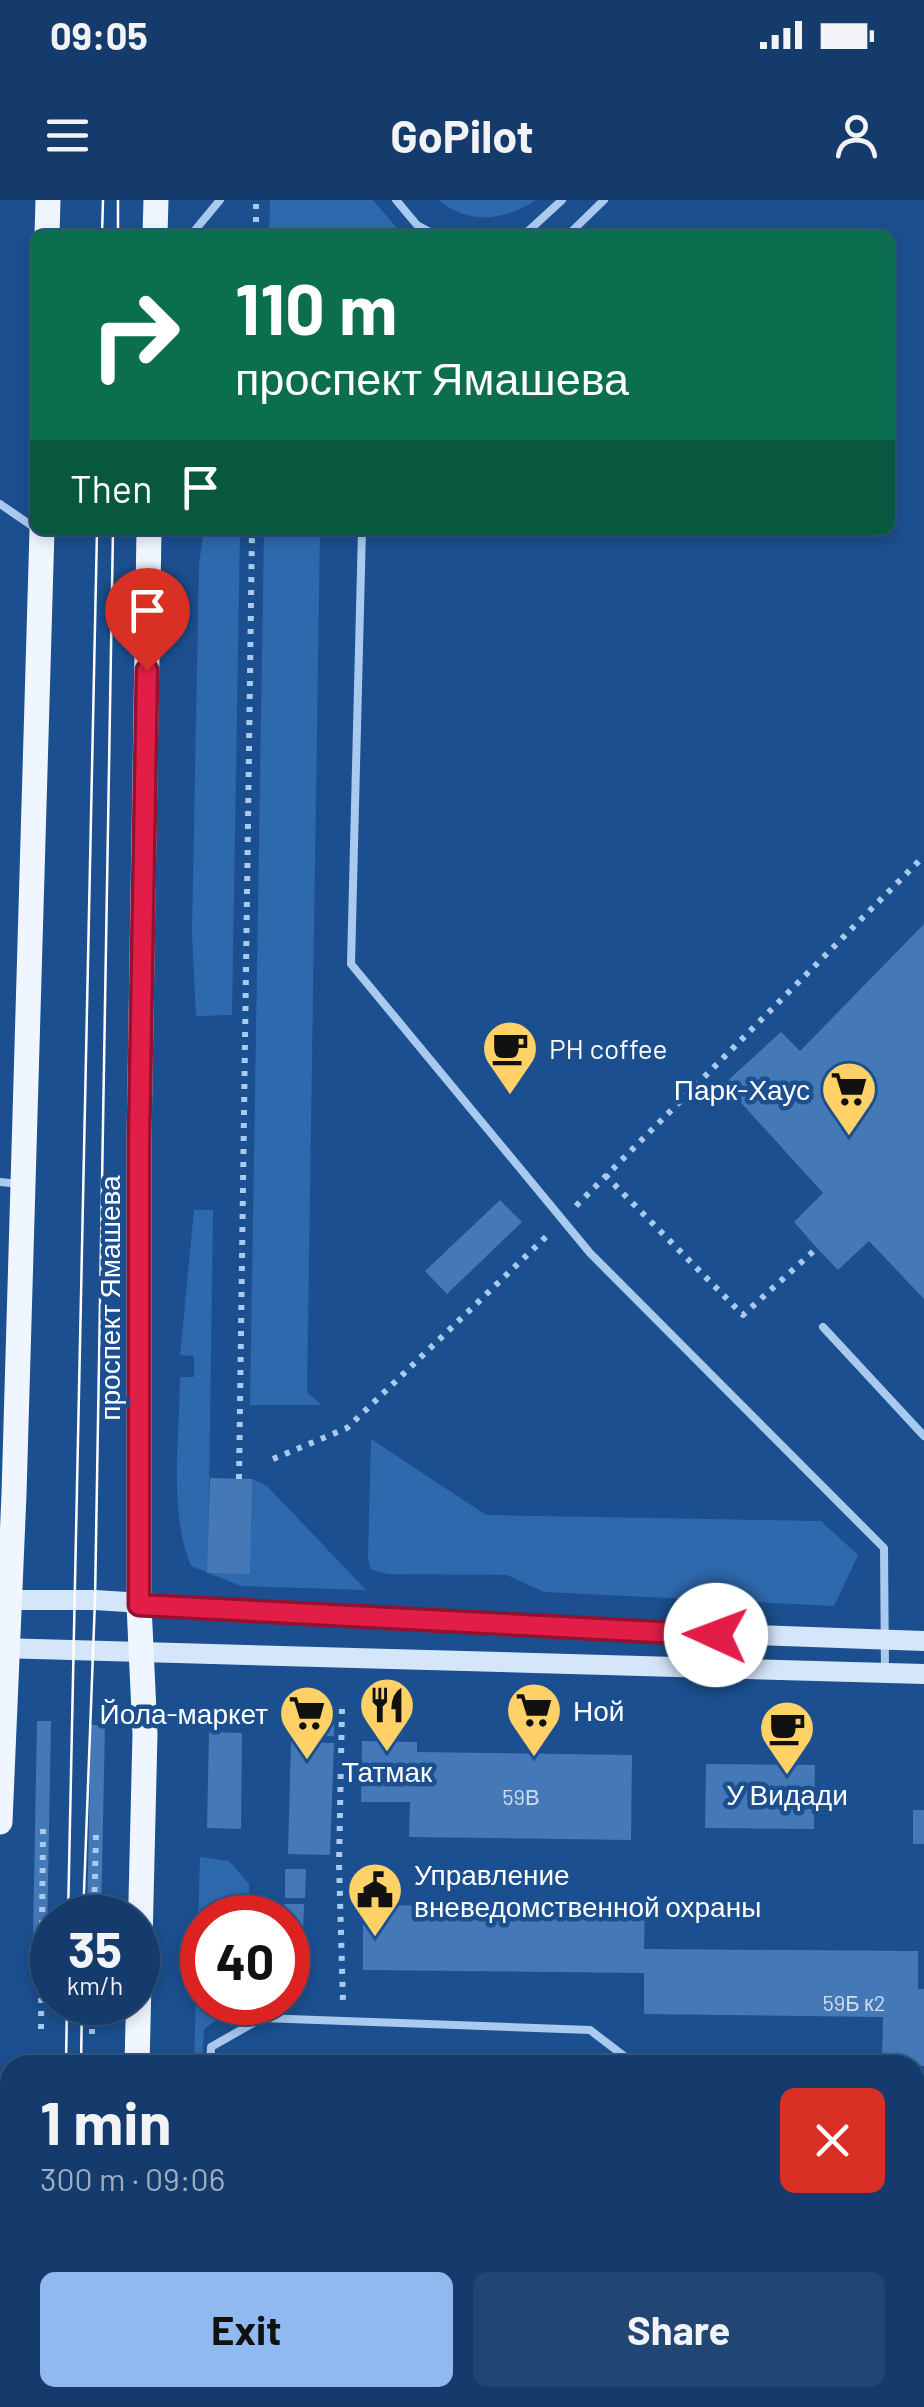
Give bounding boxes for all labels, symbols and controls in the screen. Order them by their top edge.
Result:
text: 09:05 [50,12,148,58]
icon: menu [40,108,95,163]
text: GoPilot [390,108,534,162]
icon: person [829,108,884,163]
text: 110 m [235,265,397,349]
icon: right [70,270,200,400]
text: проспект Ямашева [235,350,629,404]
icon: arrive [173,460,228,515]
text: Then [70,465,153,511]
pin [105,568,190,671]
icon: arrive [120,583,175,638]
cafe icon: PH coffee [480,1018,540,1097]
place label: PH coffee [549,1031,668,1065]
supermarket icon: Парк-Хаус [819,1059,879,1138]
place label: Парк-Хаус [674,1072,810,1106]
street label: проспект Ямашева [92,1175,126,1421]
position arrow [664,1583,768,1687]
restaurant icon: Татмак [357,1675,417,1754]
supermarket icon: Ной [504,1680,564,1759]
supermarket icon: Йола-маркет [277,1683,337,1762]
place label: Ной [573,1693,624,1727]
place label: Йола-маркет [100,1696,268,1730]
cafe icon: У Видади [757,1698,817,1777]
place label: Татмак [342,1754,433,1788]
place label: У Видади [726,1777,848,1811]
house number: 59В [502,1783,540,1809]
place label: Управление вневедомственной охраны [414,1857,761,1923]
public building icon: Управление вневедомственной охраны [345,1860,405,1939]
speed limit sign: 40 [180,1895,310,2025]
text: 35 [68,1918,122,1978]
text: km/h [67,1970,123,2000]
house number: 59Б к2 [822,1989,886,2015]
text: 1 min [40,2085,171,2157]
button: close [780,2088,885,2193]
text: 300 m · 09:06 [40,2159,225,2197]
button: Exit [40,2272,453,2387]
button: Share [473,2272,885,2387]

